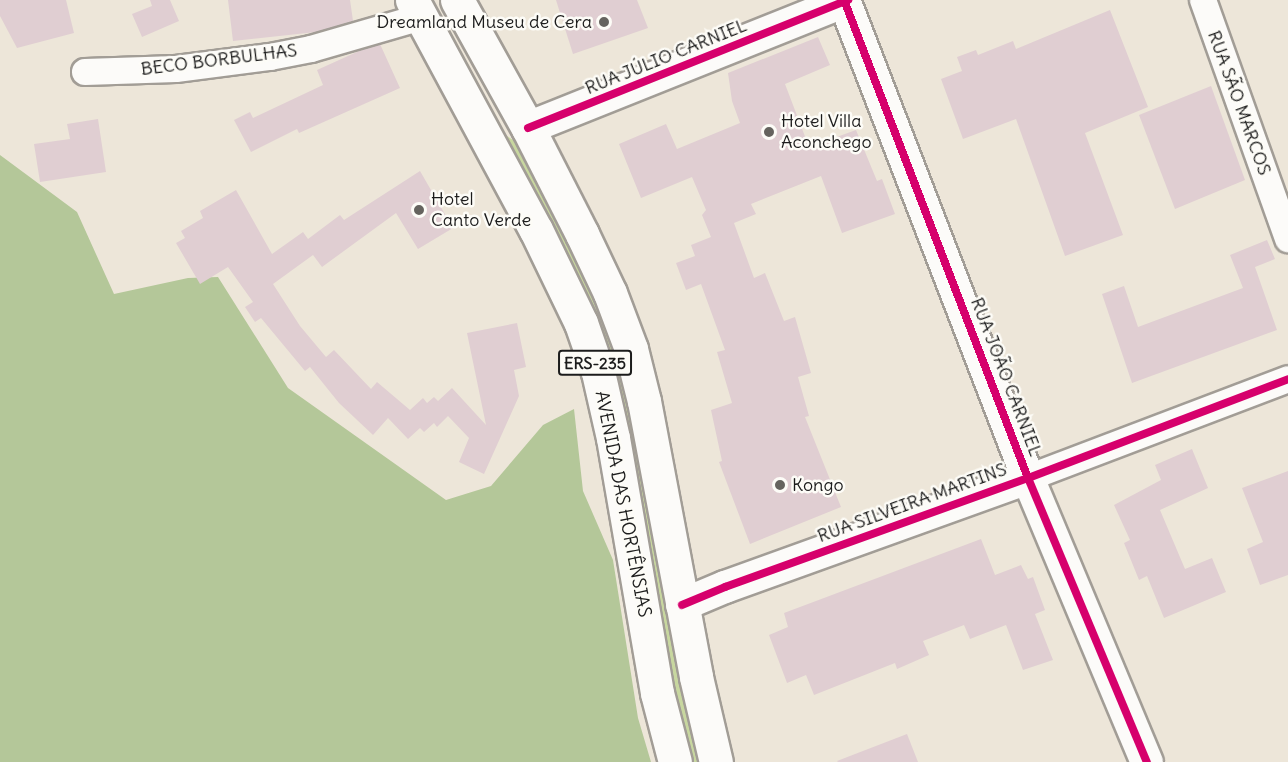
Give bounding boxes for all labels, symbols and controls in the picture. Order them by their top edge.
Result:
place label: Dreamland Museu de Cera [376,11,592,33]
street label: RUA JÚLIO CARNIEL [582,15,750,99]
marker: Dreamland Museu de Cera [597,15,611,29]
street label: RUA SÃO MARCOS [1203,28,1275,178]
street label: BECO BORBULHAS [140,40,298,80]
place label: Hotel Villa Aconchego [781,111,872,154]
marker: Hotel Villa Aconchego [762,125,776,139]
place label: Hotel Canto Verde [431,189,531,232]
marker: Hotel Canto Verde [412,203,426,217]
street label: RUA JOÃO CARNIEL [966,295,1046,459]
road number: ERS-235 [558,350,632,376]
street label: AVENIDA DAS HORTÊNSIAS [590,389,656,619]
street label: RUA SILVEIRA MARTINS [814,459,1010,547]
place label: Kongo [792,474,844,496]
marker: Kongo [773,478,787,492]

